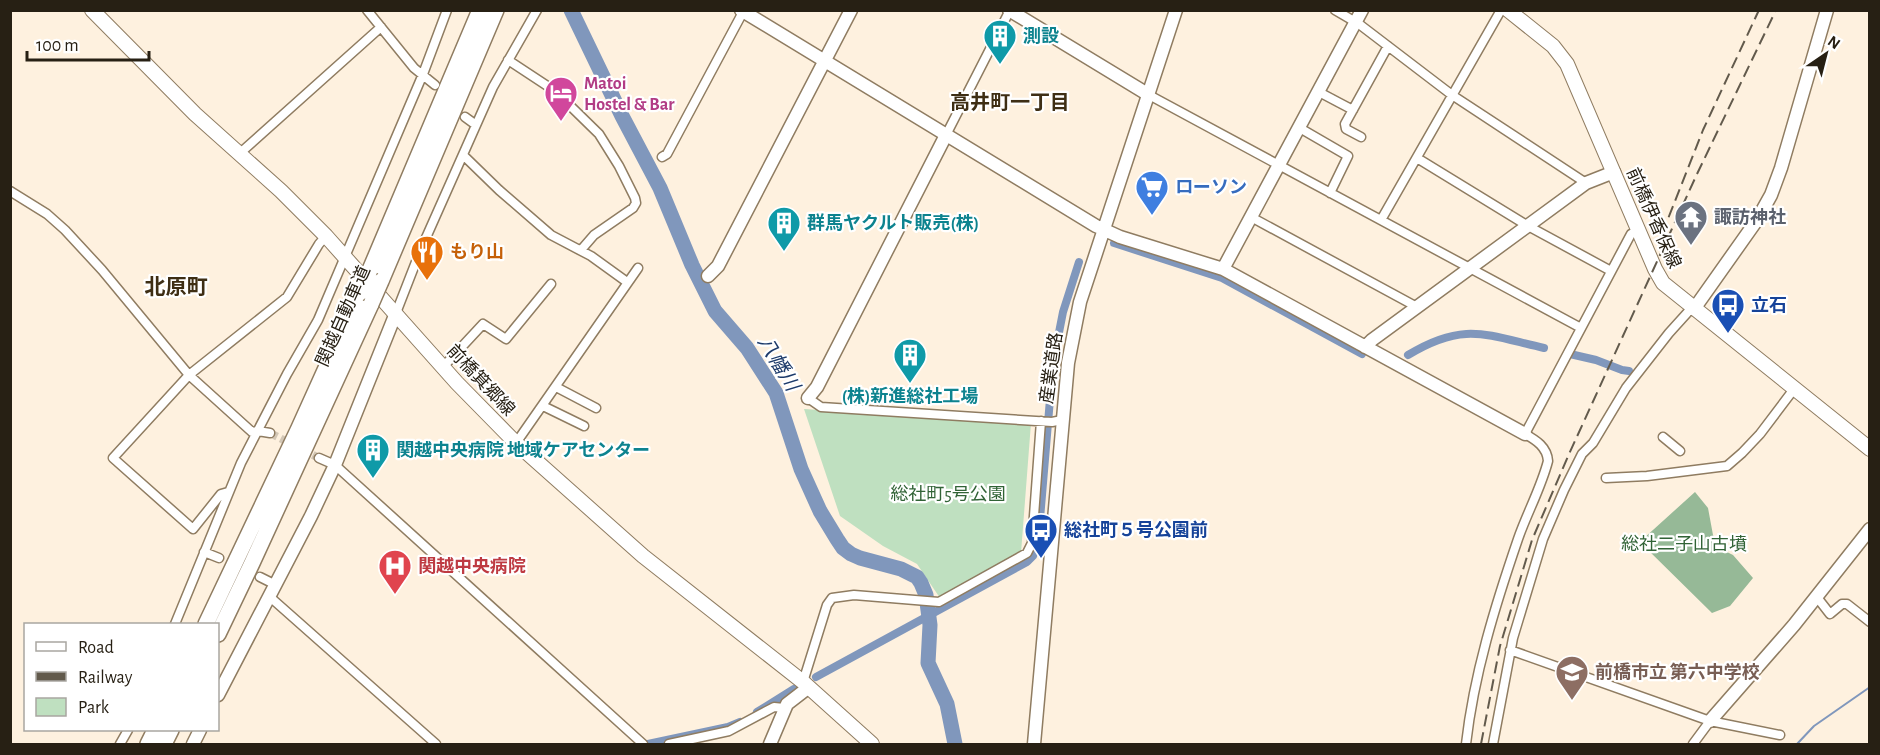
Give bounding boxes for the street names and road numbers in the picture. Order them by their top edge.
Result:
street label: 前橋伊香保線 [1623,165,1685,271]
street label: 関越自動車道 [312,263,374,369]
street label: 産業道路 [1036,331,1066,405]
street label: 前橋箕郷線 [443,340,519,420]

